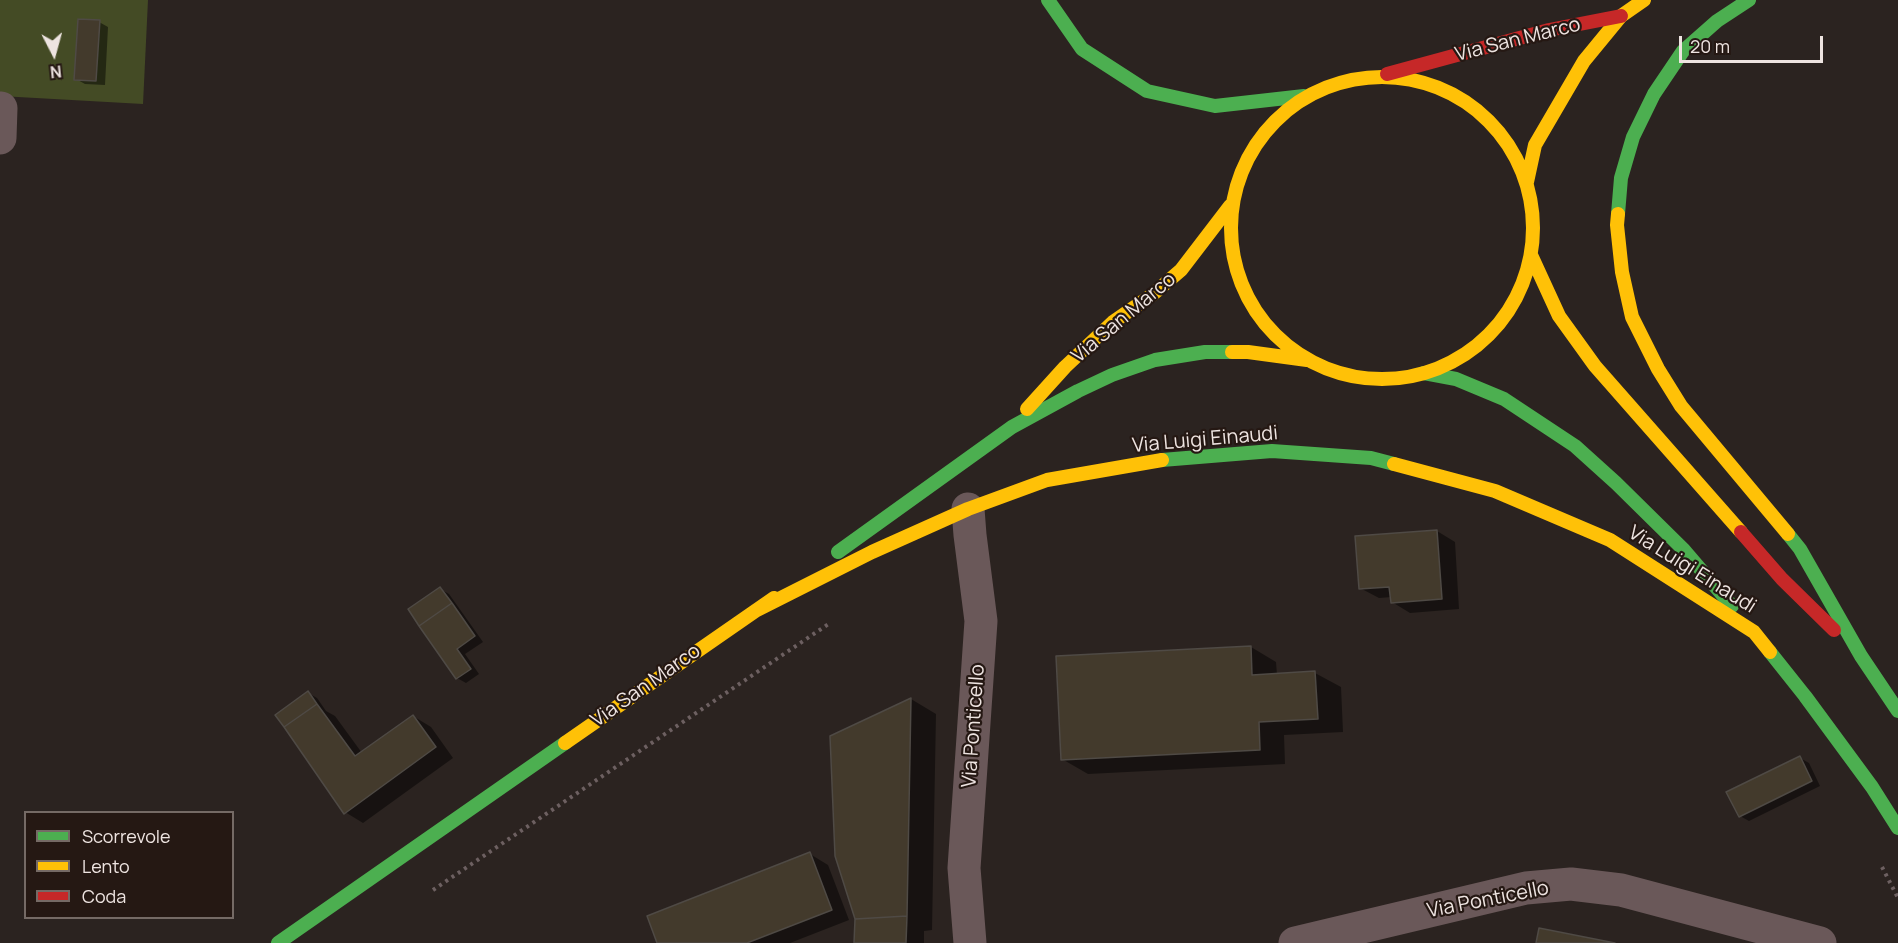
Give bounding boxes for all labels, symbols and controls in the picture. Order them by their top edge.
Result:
street label: Via San Marco [1453,13,1583,67]
north arrow [24,24,84,84]
scale bar [1682,24,1826,62]
text: 20 m [1690,34,1730,58]
text: N [49,60,63,83]
street label: Via San Marco [1067,268,1181,368]
street label: Via Luigi Einaudi [1131,422,1279,458]
street label: Via Luigi Einaudi [1624,521,1760,619]
street label: Via San Marco [587,639,705,733]
street label: Via Ponticello [958,664,990,788]
legend [24,811,234,919]
text: Scorrevole [82,824,171,848]
text: Lento [82,854,130,878]
street label: Via Ponticello [1425,876,1551,924]
text: Coda [82,884,126,908]

